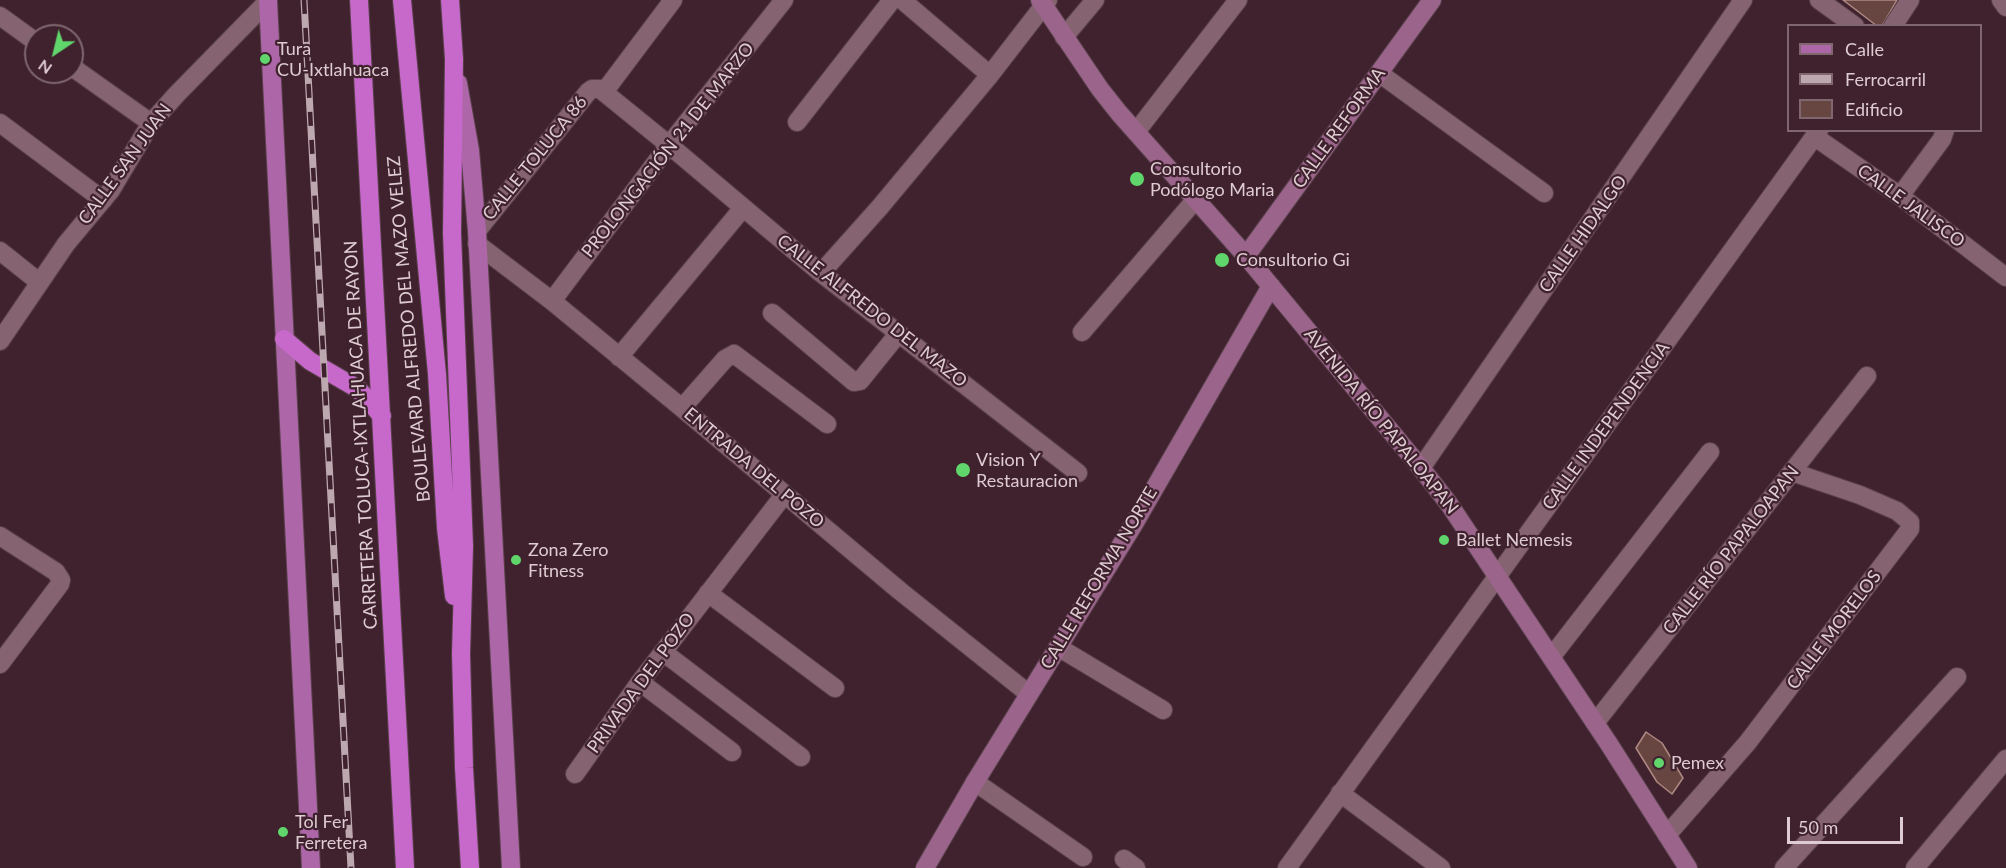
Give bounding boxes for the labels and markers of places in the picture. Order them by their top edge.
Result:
place label: Tura CU-Ixtlahuaca [277,38,389,80]
marker: Tura CU-Ixtlahuaca [258,52,272,66]
place label: Consultorio Podólogo Maria [1150,158,1274,201]
marker: Consultorio Podólogo Maria [1128,170,1146,188]
place label: Consultorio Gi [1236,249,1350,271]
marker: Consultorio Gi [1213,251,1231,269]
place label: Vision Y Restauracion [976,449,1078,492]
marker: Vision Y Restauracion [954,461,972,479]
place label: Ballet Nemesis [1456,529,1573,551]
marker: Ballet Nemesis [1437,533,1451,547]
place label: Zona Zero Fitness [528,539,609,582]
marker: Zona Zero Fitness [509,553,523,567]
place label: Pemex [1671,752,1724,774]
marker: Pemex [1652,756,1666,770]
place label: Tol Fer Ferretera [295,811,367,854]
marker: Tol Fer Ferretera [276,825,290,839]

